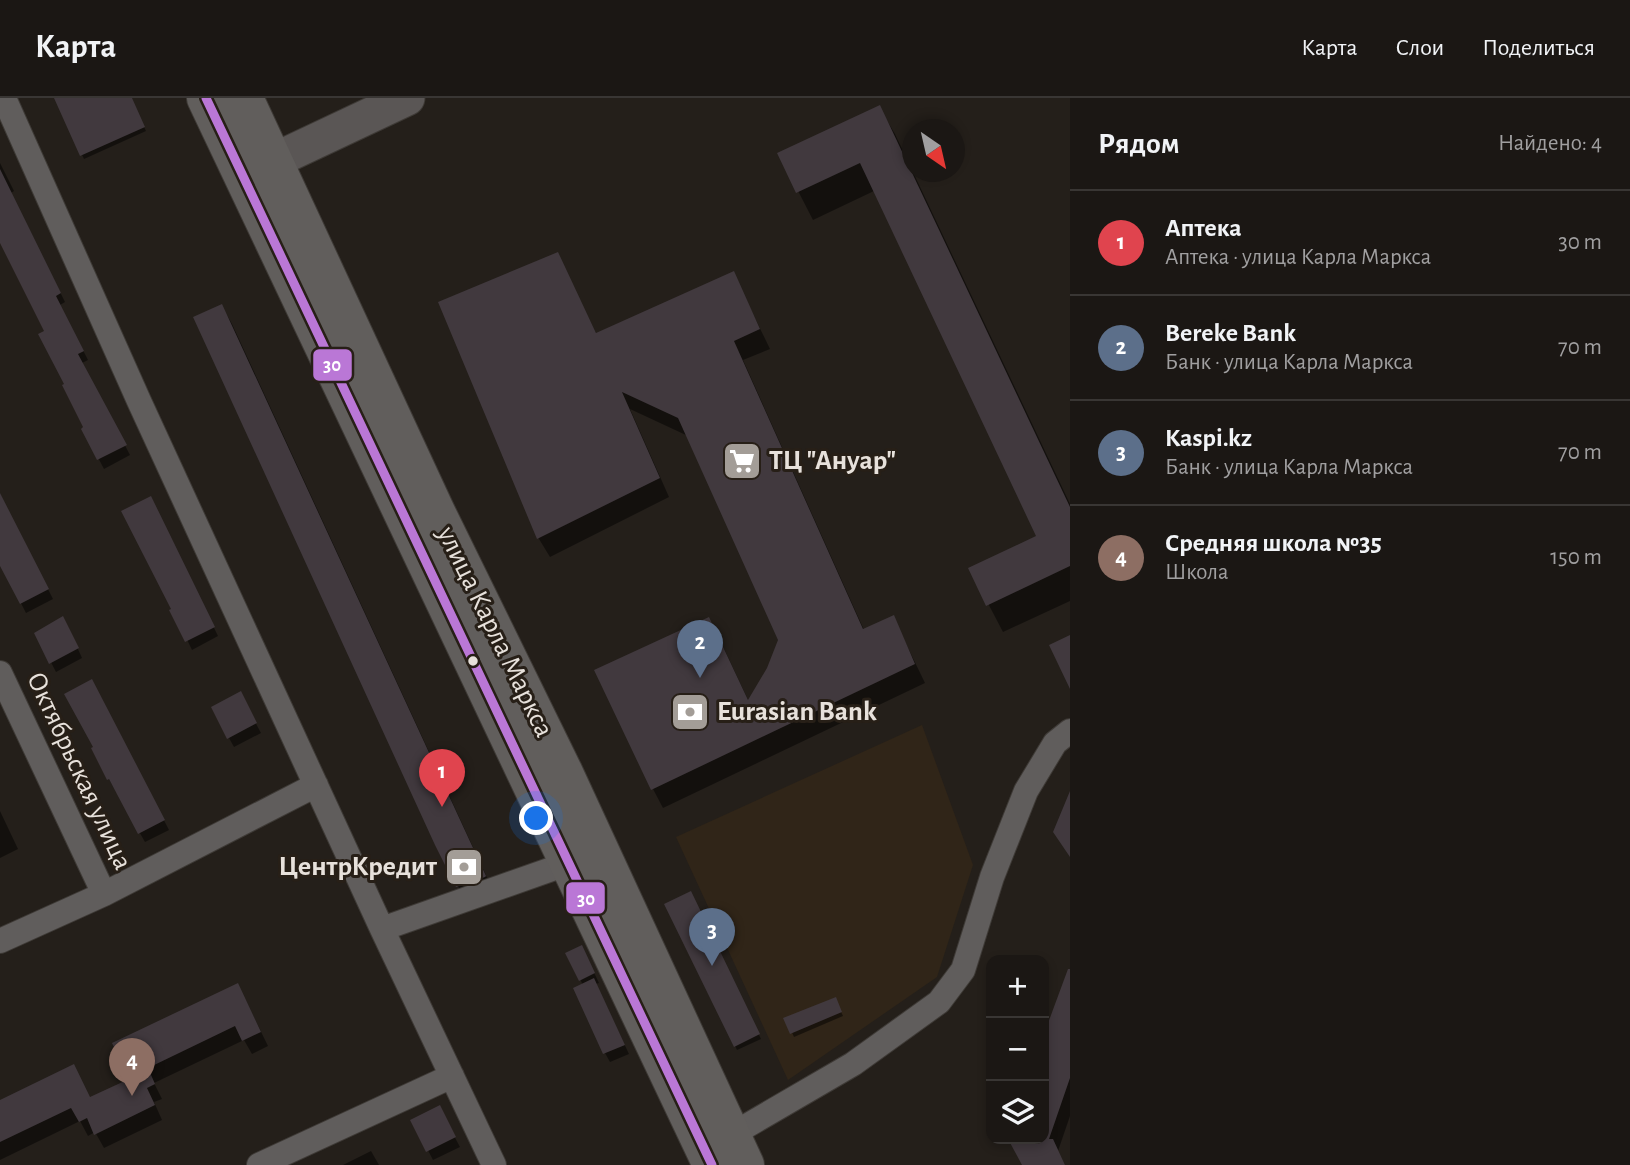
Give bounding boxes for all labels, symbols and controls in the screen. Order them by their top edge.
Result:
text: Карта [35,31,116,64]
text: Карта [1301,36,1357,60]
text: Слои [1395,36,1444,60]
text: Поделиться [1482,36,1595,60]
north arrow [902,119,965,182]
text: Рядом [1098,129,1180,159]
text: Найдено: 4 [1498,132,1602,155]
text: Аптека [1165,215,1242,241]
text: 1 [1117,231,1125,254]
text: 30 m [1558,231,1602,254]
text: Аптека · улица Карла Маркса [1165,246,1431,269]
text: Bereke Bank [1165,320,1296,346]
text: 2 [1116,336,1126,359]
text: 70 m [1558,336,1602,359]
line badge: 30 [312,348,353,382]
text: Банк · улица Карла Маркса [1165,351,1413,374]
text: 30 [323,356,341,375]
text: Kaspi.kz [1165,425,1252,451]
supermarket icon: ТЦ "Ануар" [721,440,763,482]
text: 3 [1116,441,1126,464]
text: 70 m [1558,441,1602,464]
place label: ТЦ "Ануар" [769,447,896,475]
text: Банк · улица Карла Маркса [1165,456,1413,479]
street label: улица Карла Маркса [432,522,558,742]
text: Средняя школа №35 [1165,530,1382,556]
text: 4 [1115,546,1127,569]
text: 150 m [1550,546,1602,569]
text: Школа [1165,561,1229,584]
pin: 2 [677,620,723,678]
unlabelled marker [466,654,480,668]
street label: Октябрьская улица [21,668,137,874]
bank icon: Eurasian Bank [669,691,711,733]
place label: Eurasian Bank [717,698,877,726]
pin: 1 [419,749,465,807]
your location [519,801,553,835]
bank icon: ЦентрКредит [443,846,485,888]
place label: ЦентрКредит [278,853,438,881]
line badge: 30 [565,881,606,915]
text: 30 [577,890,595,909]
pin: 3 [689,908,735,966]
map controls [986,955,1049,1144]
button: + [986,955,1049,1018]
button: − [986,1018,1049,1081]
pin: 4 [109,1038,155,1096]
button: layers [986,1081,1049,1144]

